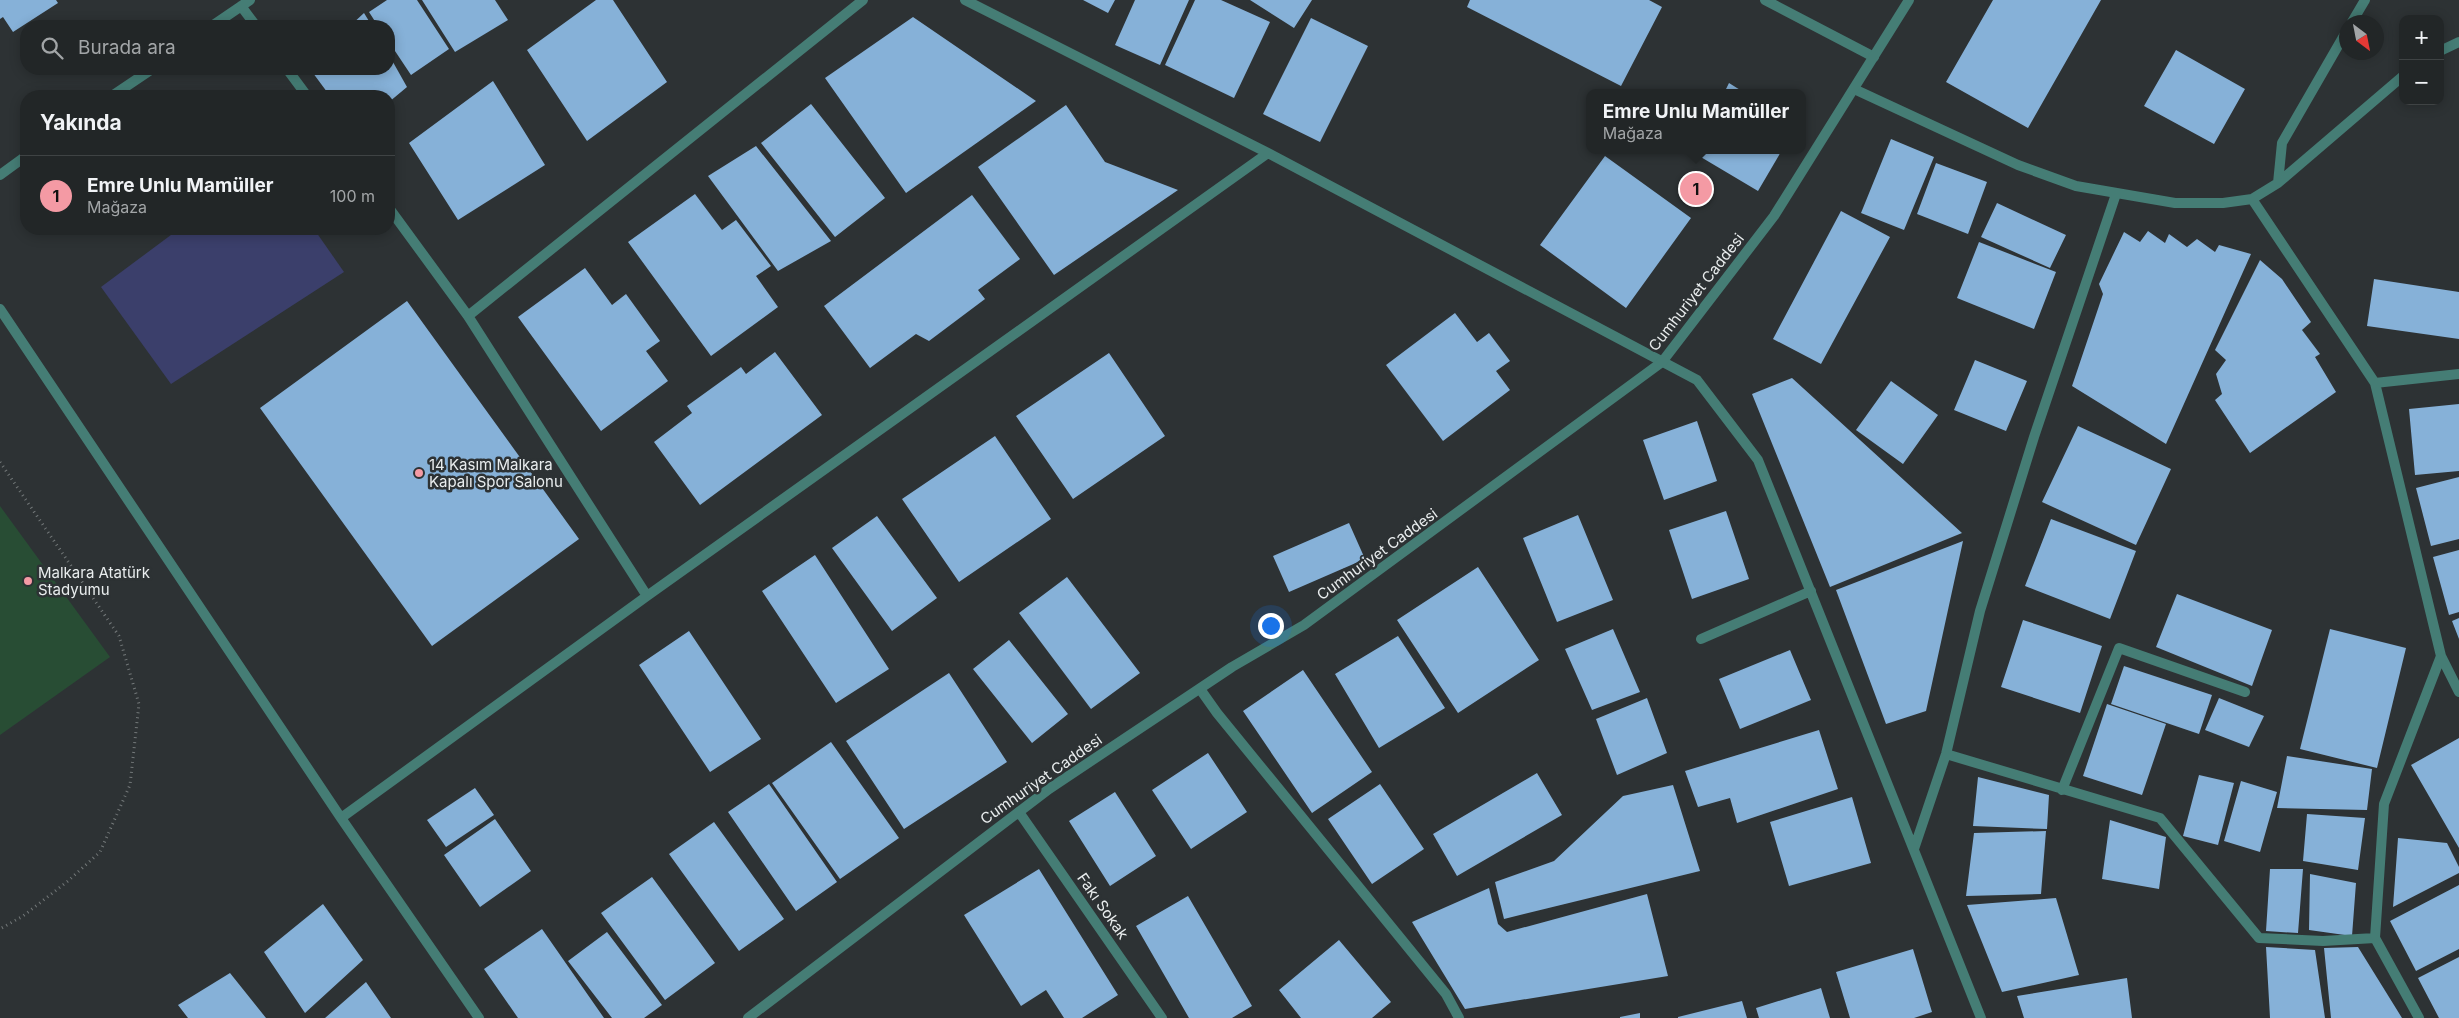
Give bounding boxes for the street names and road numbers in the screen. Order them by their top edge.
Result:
street label: Cumhuriyet Caddesi [1644,229,1748,355]
street label: Cumhuriyet Caddesi [1313,504,1441,604]
street label: Cumhuriyet Caddesi [976,730,1106,828]
street label: Fakı Sokak [1073,869,1133,943]

